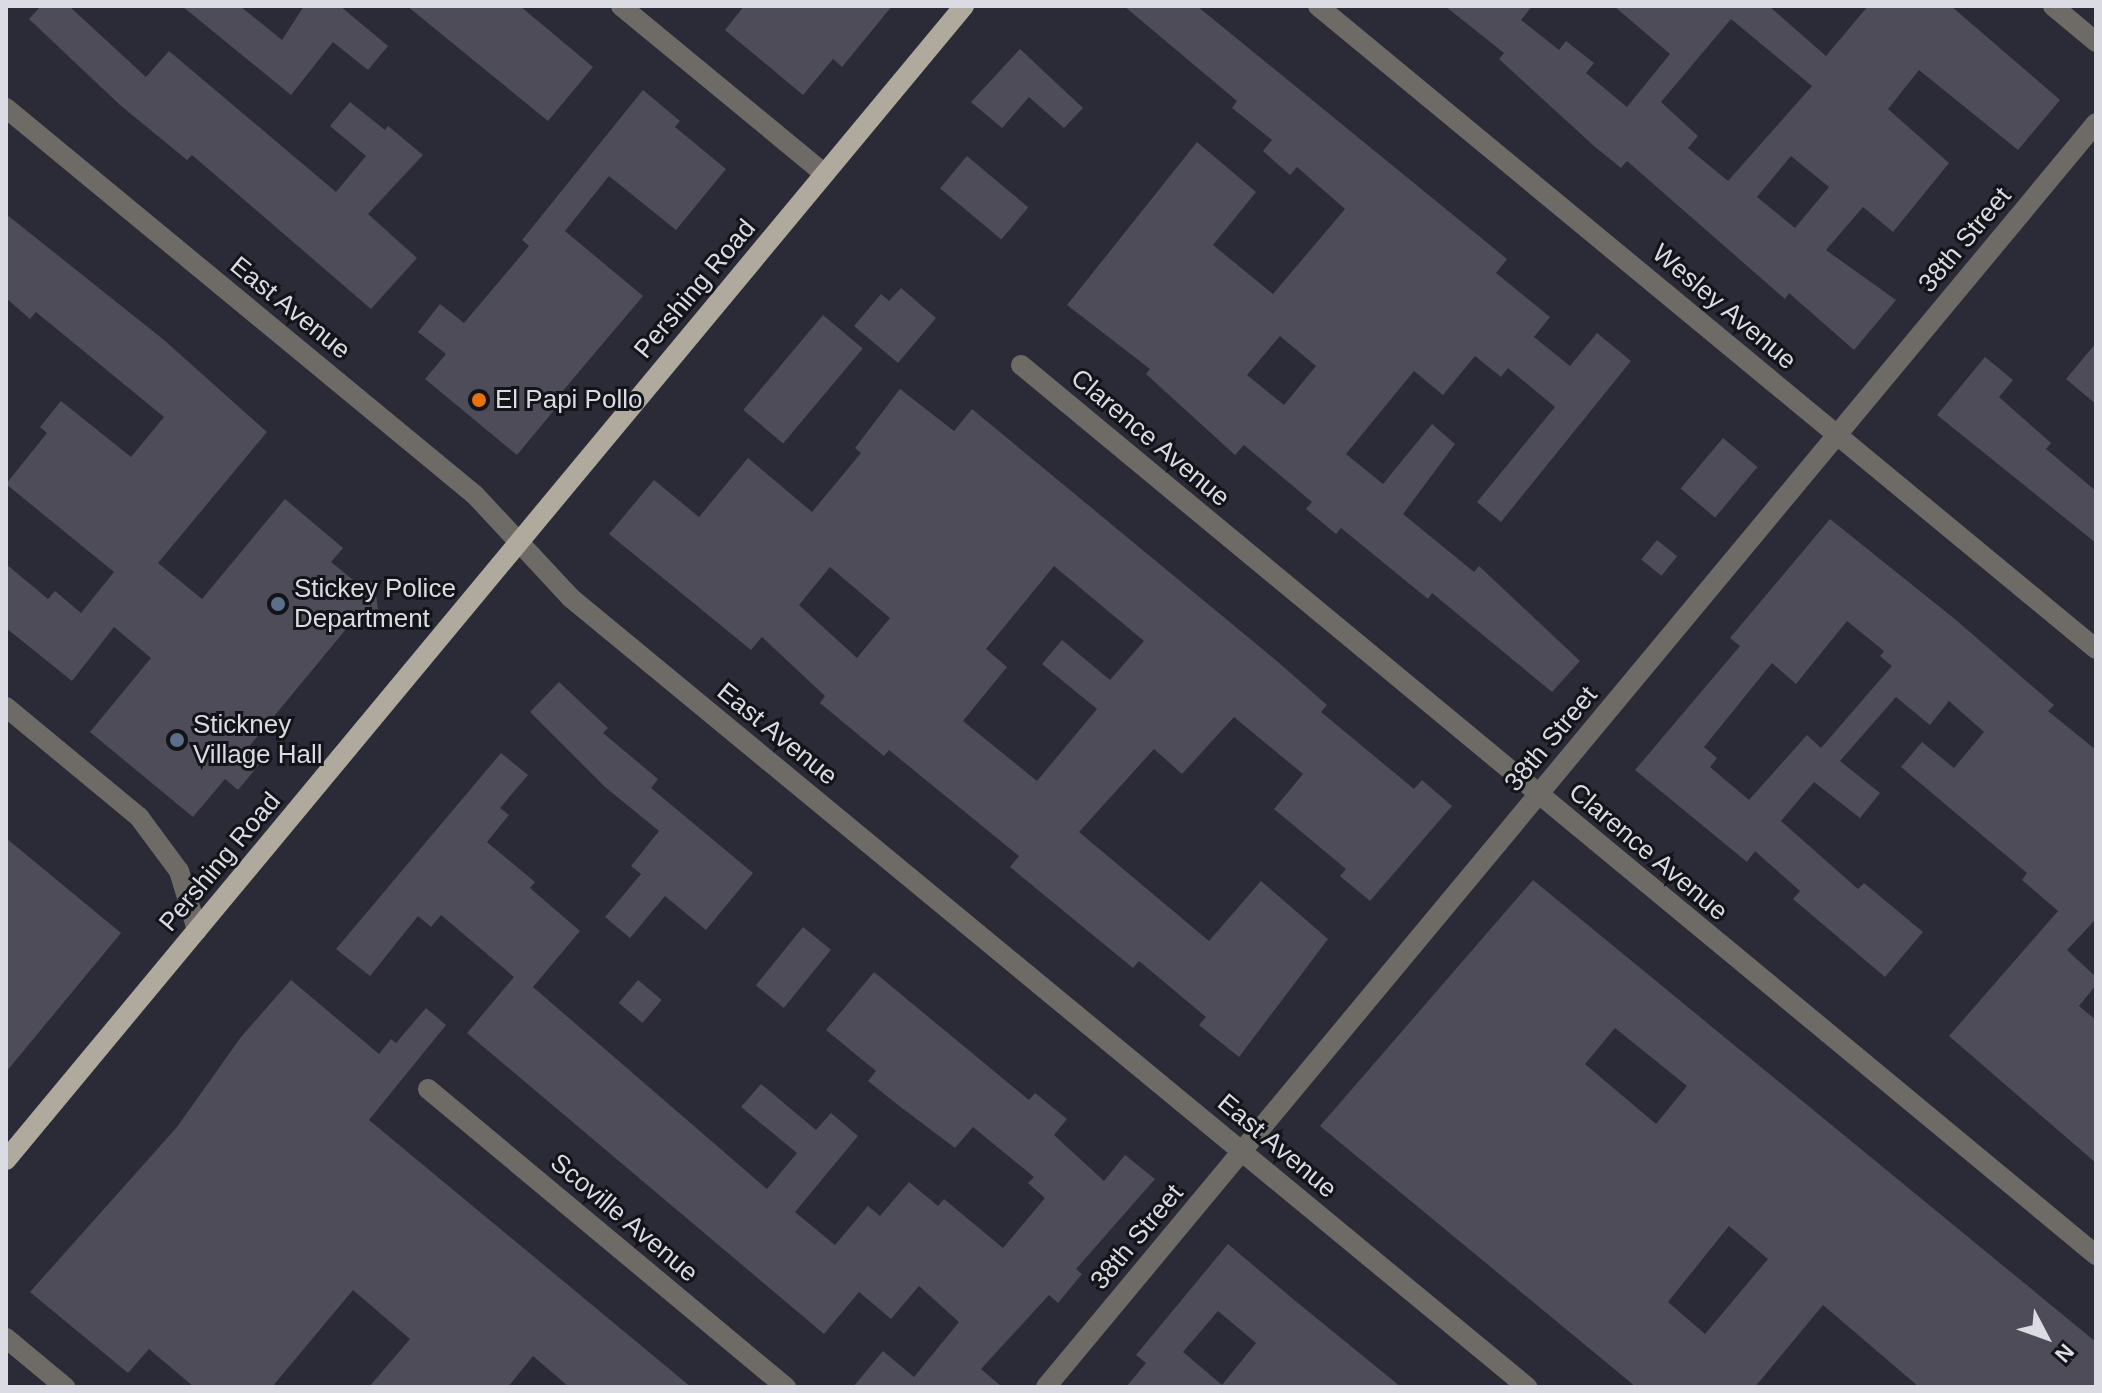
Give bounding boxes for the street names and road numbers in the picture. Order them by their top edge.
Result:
street label: 38th Street [1912,181,2018,299]
street label: Pershing Road [628,213,762,365]
street label: Wesley Avenue [1645,237,1803,377]
street label: East Avenue [223,250,357,366]
street label: Clarence Avenue [1064,362,1236,514]
street label: East Avenue [710,676,844,792]
street label: 38th Street [1498,680,1604,798]
street label: Clarence Avenue [1562,776,1734,928]
street label: Pershing Road [153,786,287,938]
street label: East Avenue [1211,1087,1343,1205]
street label: Scoville Avenue [543,1147,705,1289]
street label: 38th Street [1084,1178,1190,1296]

